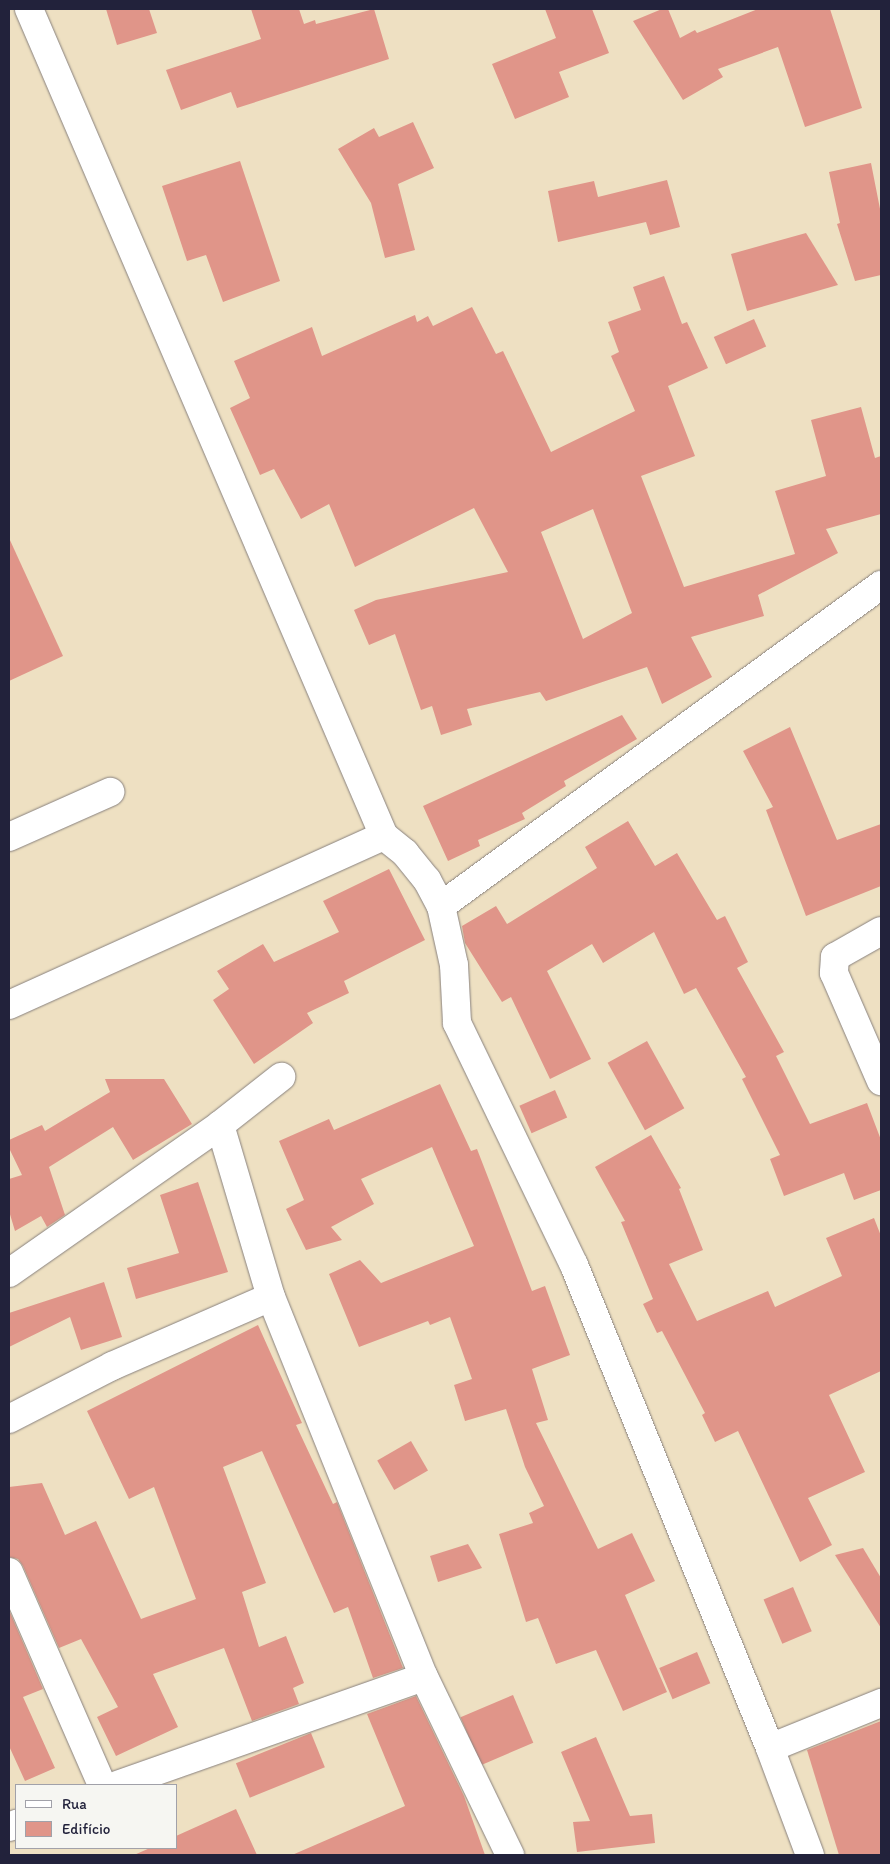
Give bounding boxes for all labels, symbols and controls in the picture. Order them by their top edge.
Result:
legend [15,1784,178,1849]
text: Rua [62,1795,87,1813]
text: Edifício [62,1820,110,1838]

